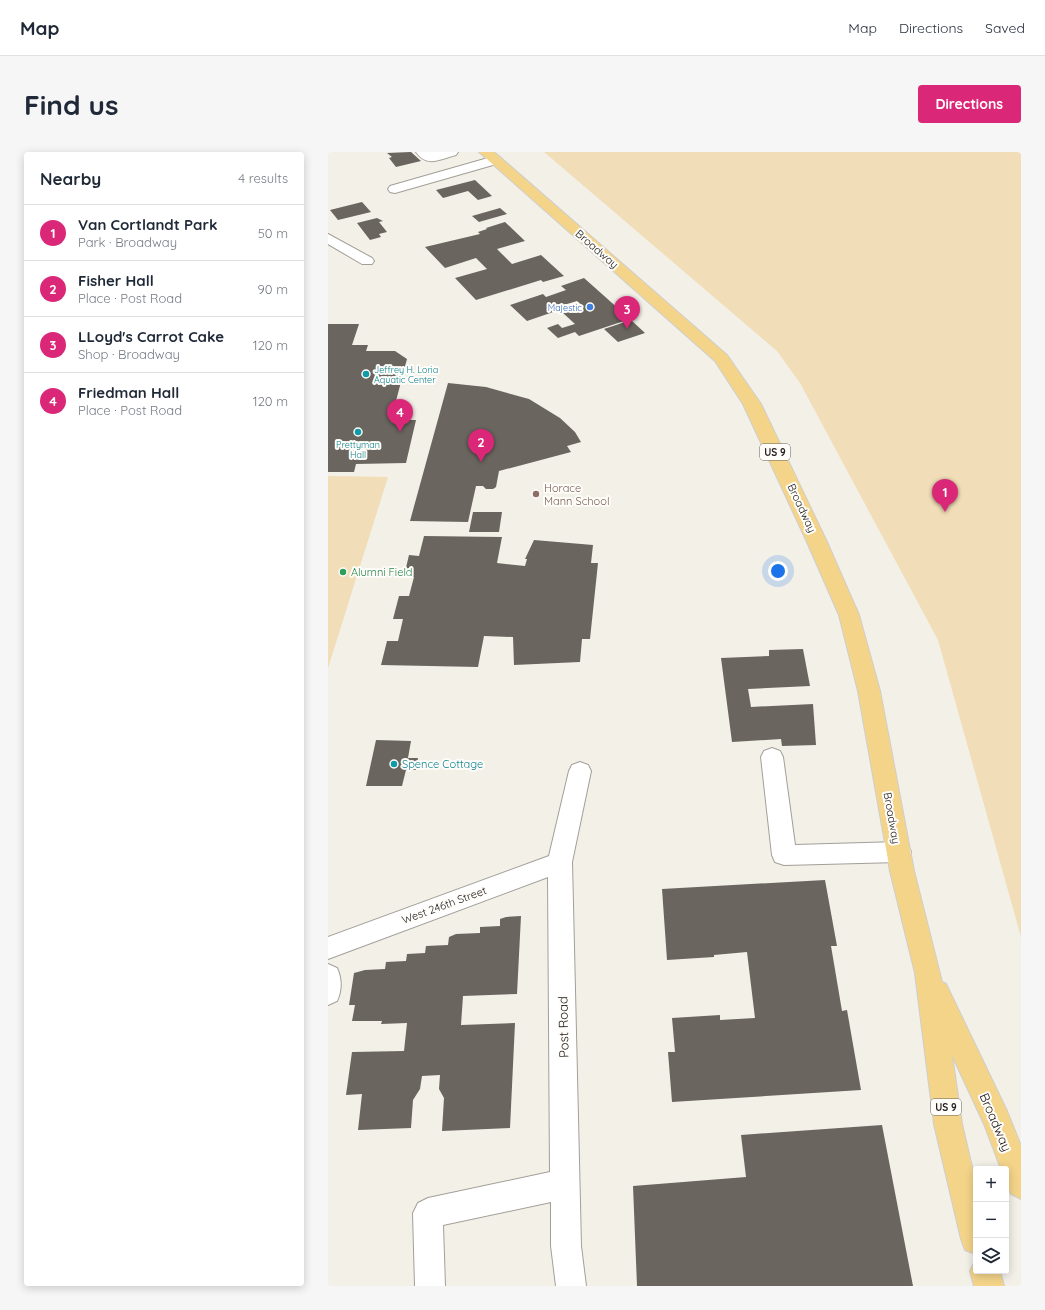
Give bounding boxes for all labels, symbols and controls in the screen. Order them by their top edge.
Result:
text: Map [20,16,59,40]
text: Map [848,19,877,37]
text: Directions [899,19,963,37]
text: Saved [985,19,1025,37]
button: Directions [918,85,1021,123]
text: Find us [24,87,118,122]
text: Nearby [40,168,101,189]
text: 4 results [238,170,288,186]
text: Van Cortlandt Park [78,215,218,234]
text: 1 [50,225,56,241]
text: 50 m [258,225,288,241]
street label: Broadway [573,227,621,271]
text: Park · Broadway [78,234,177,250]
text: Fisher Hall [78,271,154,290]
text: 2 [49,281,57,297]
text: 90 m [258,281,288,297]
text: Place · Post Road [78,290,182,306]
pin: 3 [614,296,640,329]
place label: Majestic [548,302,582,313]
marker: Majestic [585,302,595,312]
text: LLoyd's Carrot Cake [78,327,224,346]
text: 3 [50,337,56,353]
text: 120 m [253,337,288,353]
text: Shop · Broadway [78,346,180,362]
place label: Jeffrey H. Loria Aquatic Center [374,364,438,385]
marker: Jeffrey H. Loria Aquatic Center [361,369,371,379]
text: Friedman Hall [78,383,179,402]
text: 4 [49,393,57,409]
text: 120 m [253,393,288,409]
pin: 4 [387,399,413,432]
text: Place · Post Road [78,402,182,418]
marker: Prettyman Hall [353,427,363,437]
pin: 2 [468,429,494,462]
place label: Prettyman Hall [336,439,380,460]
road number: US 9 [760,444,790,460]
pin: 1 [932,479,958,512]
place label: Horace Mann School [544,481,609,508]
street label: Broadway [785,481,819,535]
marker: Horace Mann School [531,489,541,499]
your location [768,561,788,581]
place label: Alumni Field [351,565,412,579]
marker: Alumni Field [338,567,348,577]
place label: Spence Cottage [402,757,483,771]
marker: Spence Cottage [389,759,399,769]
street label: Broadway [881,791,903,845]
street label: West 246th Street [400,883,489,927]
street label: Post Road [554,996,572,1058]
street label: Broadway [977,1090,1015,1154]
road number: US 9 [931,1099,961,1115]
map controls [973,1166,1009,1274]
button: + [973,1166,1009,1202]
button: − [973,1202,1009,1238]
button: layers [973,1238,1009,1274]

